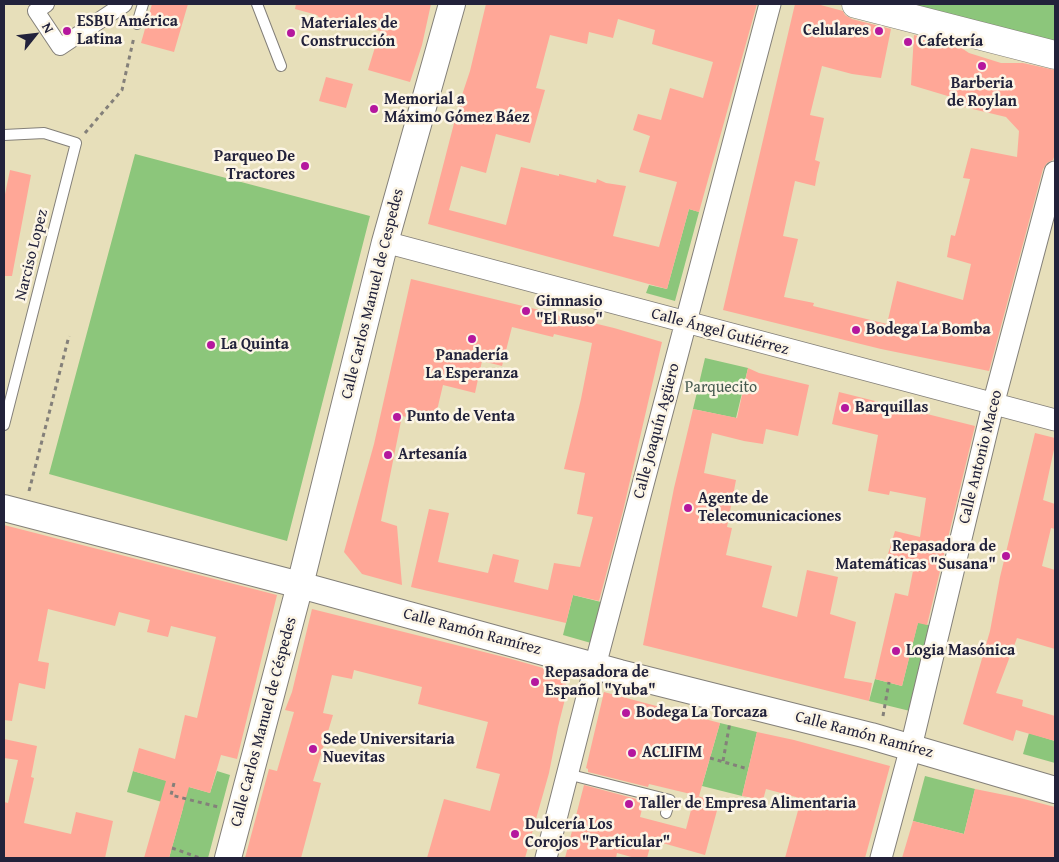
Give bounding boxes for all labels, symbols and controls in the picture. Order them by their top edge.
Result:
north arrow [10,10,60,60]
place label: ESBU América Latina [77,12,178,50]
place label: Materiales de Construcción [301,14,398,52]
text: N [37,19,59,37]
place label: Celulares [803,21,869,41]
marker: ESBU América Latina [61,25,73,37]
marker: Celulares [873,25,885,37]
marker: Materiales de Construcción [285,27,297,39]
place label: Cafetería [918,32,983,52]
marker: Cafetería [902,36,914,48]
marker: Barberia de Roylan [976,60,988,72]
place label: Barberia de Roylan [947,74,1017,112]
place label: Memorial a Máximo Gómez Báez [384,90,530,128]
marker: Memorial a Máximo Gómez Báez [368,103,380,115]
place label: Parqueo De Tractores [214,147,295,185]
marker: Parqueo De Tractores [299,160,311,172]
street label: Calle Carlos Manuel de Cespedes [338,187,408,401]
street label: Narciso Lopez [11,208,53,302]
place label: Gimnasio "El Ruso" [536,292,603,330]
street label: Calle Ángel Gutiérrez [649,304,791,360]
marker: Gimnasio "El Ruso" [520,305,532,317]
place label: Bodega La Bomba [866,320,991,340]
marker: Bodega La Bomba [850,324,862,336]
marker: Panadería La Esperanza [466,333,478,345]
place label: La Quinta [221,335,289,355]
marker: La Quinta [205,339,217,351]
place label: Panadería La Esperanza [425,346,519,384]
street label: Calle Joaquín Agüero [630,361,684,501]
park label: Parquecito [685,378,757,398]
street label: Calle Antonio Maceo [955,388,1007,526]
place label: Barquillas [855,398,928,418]
marker: Barquillas [839,402,851,414]
place label: Punto de Venta [407,407,515,427]
marker: Punto de Venta [391,411,403,423]
place label: Artesanía [398,445,467,465]
marker: Artesanía [382,449,394,461]
place label: Agente de Telecomunicaciones [698,489,841,527]
marker: Agente de Telecomunicaciones [682,502,694,514]
place label: Repasadora de Matemáticas "Susana" [835,537,996,575]
marker: Repasadora de Matemáticas "Susana" [1000,550,1012,562]
street label: Calle Ramón Ramírez [401,604,543,660]
street label: Calle Carlos Manuel de Céspedes [227,615,301,829]
place label: Logia Masónica [906,641,1015,661]
marker: Logia Masónica [890,645,902,657]
place label: Repasadora de Español "Yuba" [545,663,656,701]
marker: Repasadora de Español "Yuba" [529,676,541,688]
place label: Bodega La Torcaza [636,703,768,723]
marker: Bodega La Torcaza [620,707,632,719]
street label: Calle Ramón Ramírez [793,707,935,763]
place label: Sede Universitaria Nuevitas [323,730,455,768]
marker: Sede Universitaria Nuevitas [307,743,319,755]
place label: ACLIFIM [642,743,702,763]
marker: ACLIFIM [626,747,638,759]
place label: Taller de Empresa Alimentaria [639,794,856,814]
marker: Taller de Empresa Alimentaria [623,798,635,810]
place label: Dulcería Los Corojos "Particular" [525,815,670,853]
marker: Dulcería Los Corojos "Particular" [509,828,521,840]

